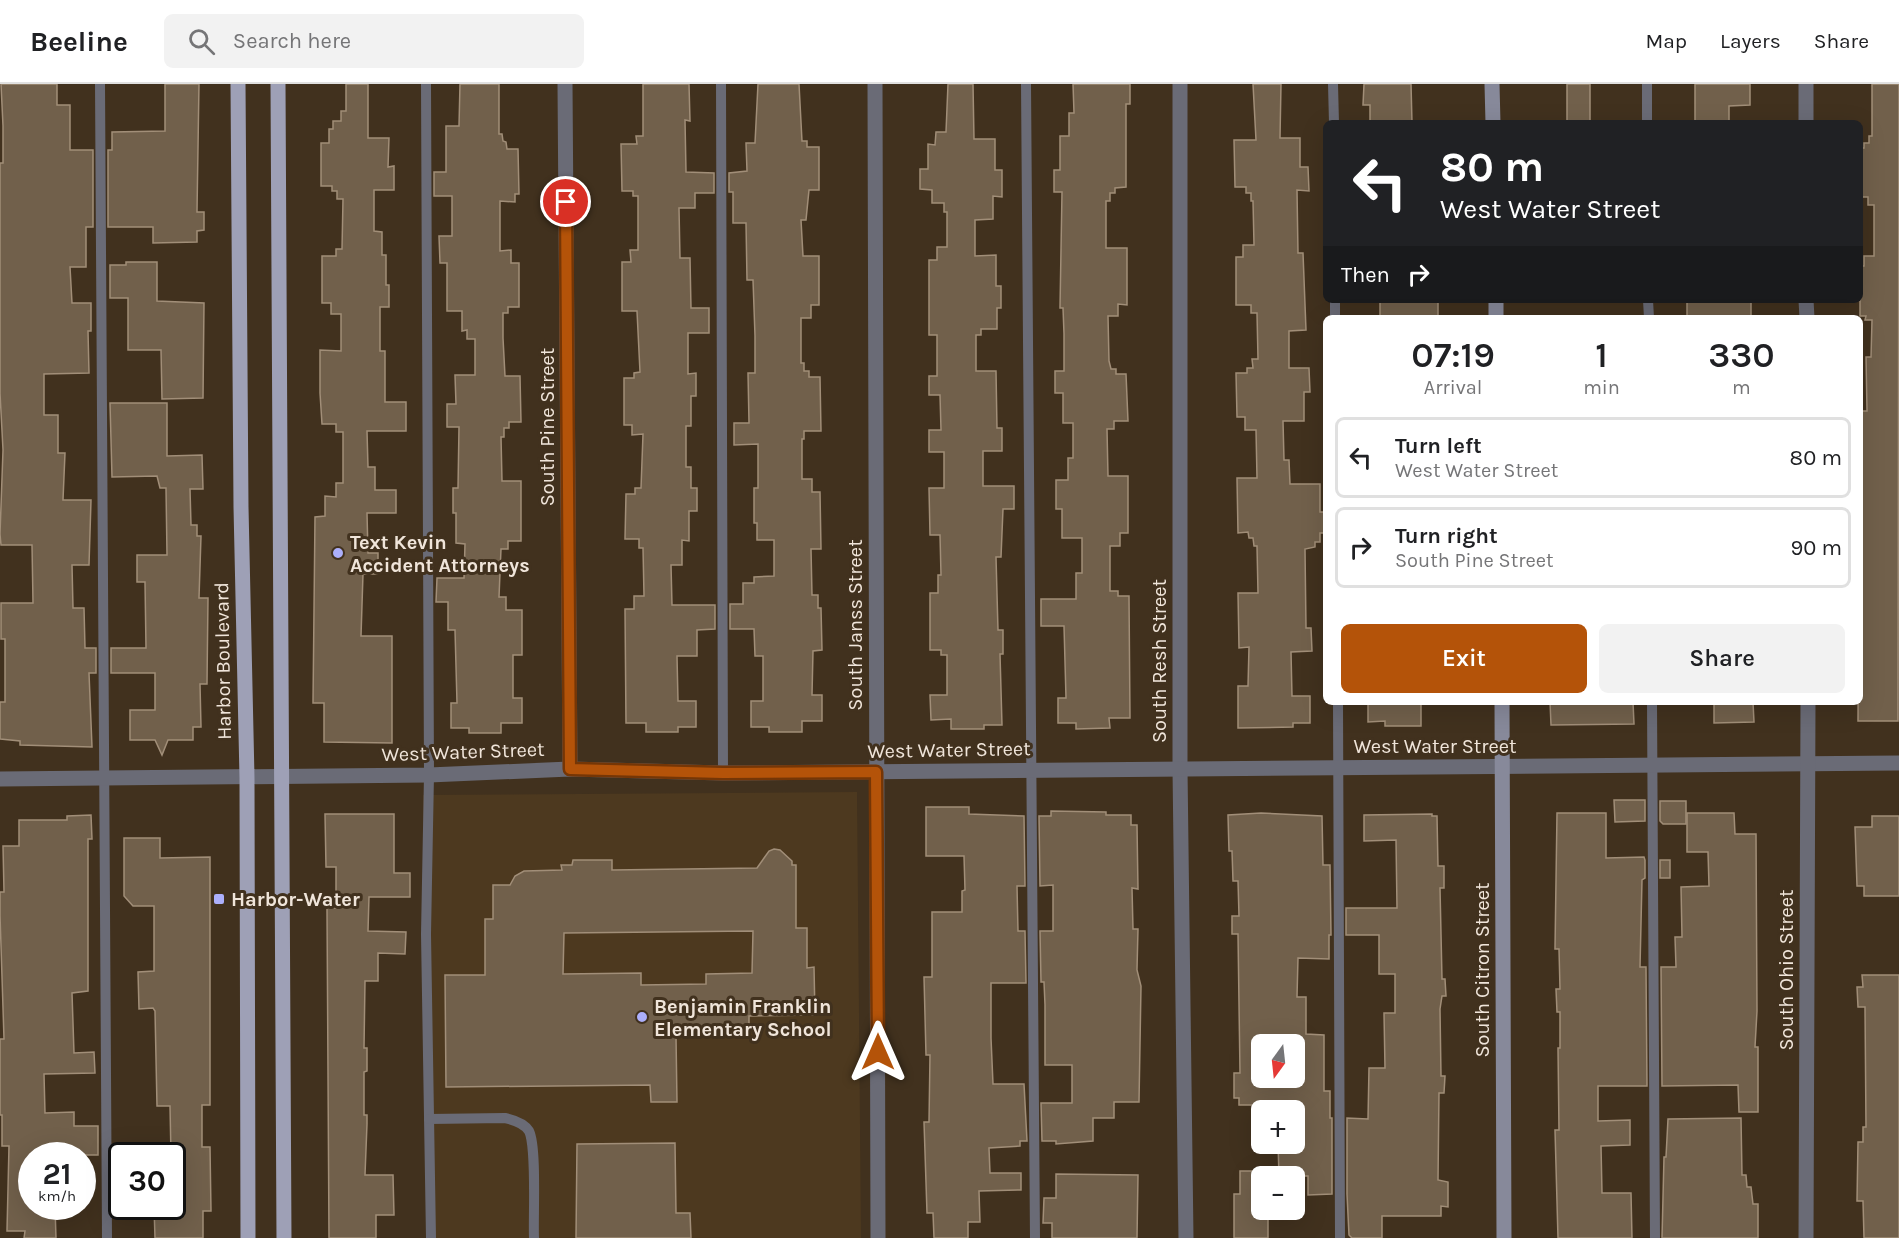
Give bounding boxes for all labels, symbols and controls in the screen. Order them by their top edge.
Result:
search box [164,14,584,68]
text: Beeline [30,25,128,58]
icon: search [185,25,218,58]
text: Search here [233,28,351,54]
text: Map [1645,29,1687,53]
text: Layers [1720,29,1781,53]
text: Share [1814,29,1869,53]
text: 80 m [1440,142,1544,192]
icon: left [1341,144,1419,222]
pin [540,176,591,227]
icon: arrive [549,185,582,218]
text: West Water Street [1440,193,1660,225]
icon: right [1402,258,1435,291]
text: Then [1341,262,1390,288]
text: 07:19 [1411,334,1495,376]
text: 1 [1595,334,1608,376]
text: 330 [1708,334,1775,376]
street label: South Pine Street [536,347,559,506]
text: Arrival [1424,376,1482,399]
text: min [1583,376,1620,399]
text: m [1732,376,1751,399]
text: Turn left [1395,433,1482,459]
icon: left [1344,441,1377,474]
text: 80 m [1790,445,1842,471]
text: West Water Street [1395,459,1558,482]
text: Turn right [1395,523,1498,549]
place label: Text Kevin Accident Attorneys [350,531,530,577]
icon: right [1344,531,1377,564]
text: 90 m [1790,535,1842,561]
street label: South Janss Street [844,539,867,711]
marker: Text Kevin Accident Attorneys [331,546,345,560]
text: South Pine Street [1395,549,1554,572]
street label: South Resh Street [1148,578,1171,743]
street label: Harbor Boulevard [210,582,236,740]
button: Exit [1341,624,1587,693]
button: Share [1599,624,1845,693]
street label: West Water Street [1353,735,1517,758]
street label: West Water Street [867,737,1031,763]
street label: West Water Street [381,738,545,766]
street label: South Citron Street [1471,882,1494,1058]
place label: Harbor-Water [231,888,360,911]
street label: South Ohio Street [1775,889,1798,1051]
marker: Harbor-Water [212,892,226,906]
place label: Benjamin Franklin Elementary School [654,995,832,1041]
marker: Benjamin Franklin Elementary School [635,1010,649,1024]
position arrow [846,1020,910,1084]
north arrow [1251,1034,1305,1088]
map controls [1251,1034,1305,1220]
button: + [1251,1100,1305,1154]
speed limit sign: 30 [108,1142,186,1220]
text: 21 [43,1156,71,1192]
button: − [1251,1166,1305,1220]
text: km/h [38,1187,76,1205]

